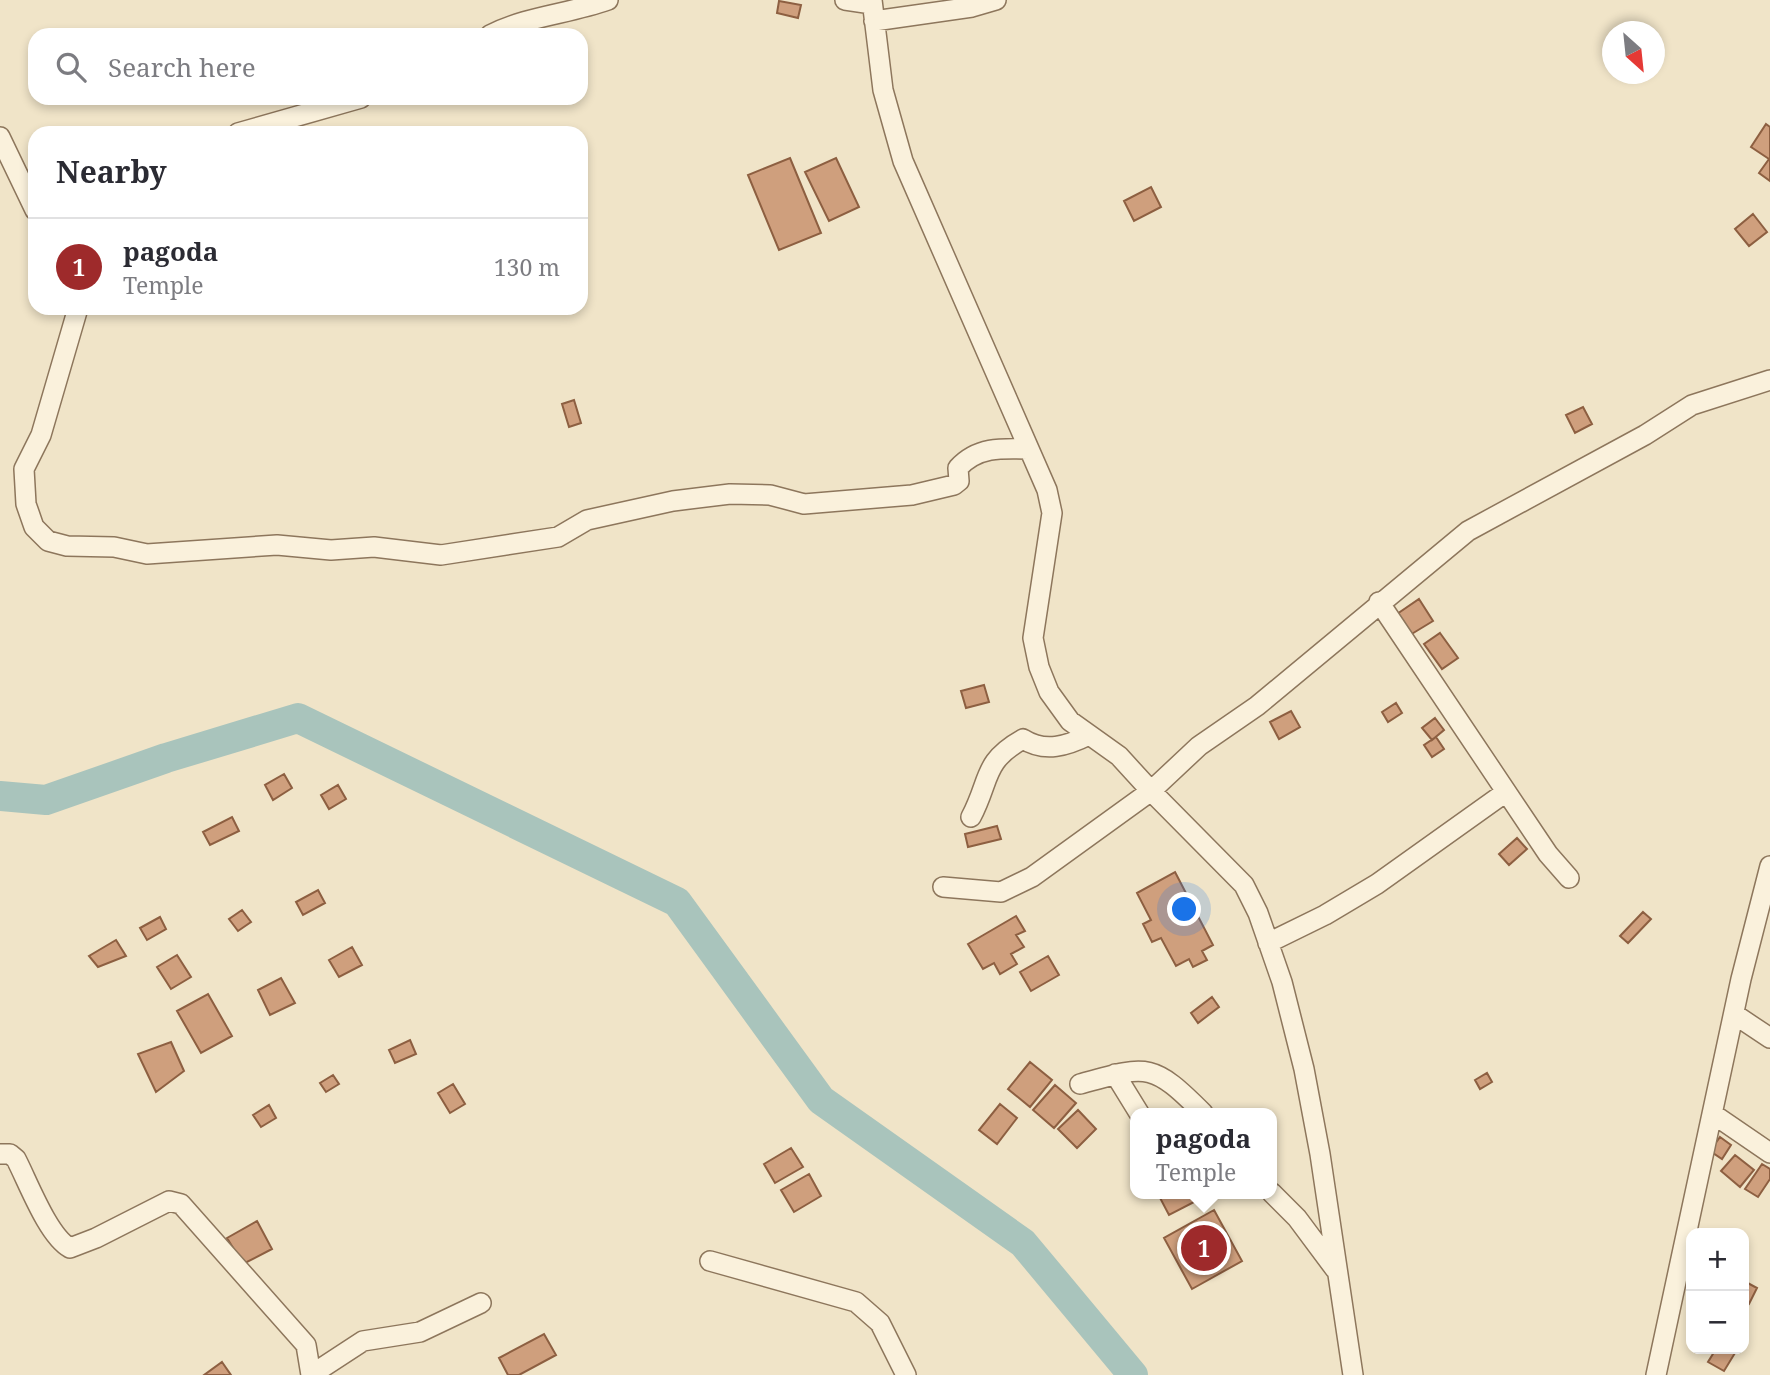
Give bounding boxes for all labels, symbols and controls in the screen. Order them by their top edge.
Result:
north arrow [1602,21,1665,84]
search box [28,28,588,105]
icon: search [52,48,90,86]
text: Search here [108,49,256,85]
text: Nearby [56,151,167,192]
text: pagoda [123,233,218,269]
text: 1 [73,251,86,283]
text: 130 m [494,251,560,283]
text: Temple [123,269,204,301]
your location [1167,892,1201,926]
popup [1130,1108,1277,1199]
text: pagoda [1156,1120,1251,1156]
text: Temple [1156,1156,1236,1188]
pin: 1 [1181,1222,1227,1274]
map controls [1686,1228,1749,1354]
button: + [1686,1228,1749,1291]
button: − [1686,1291,1749,1354]

